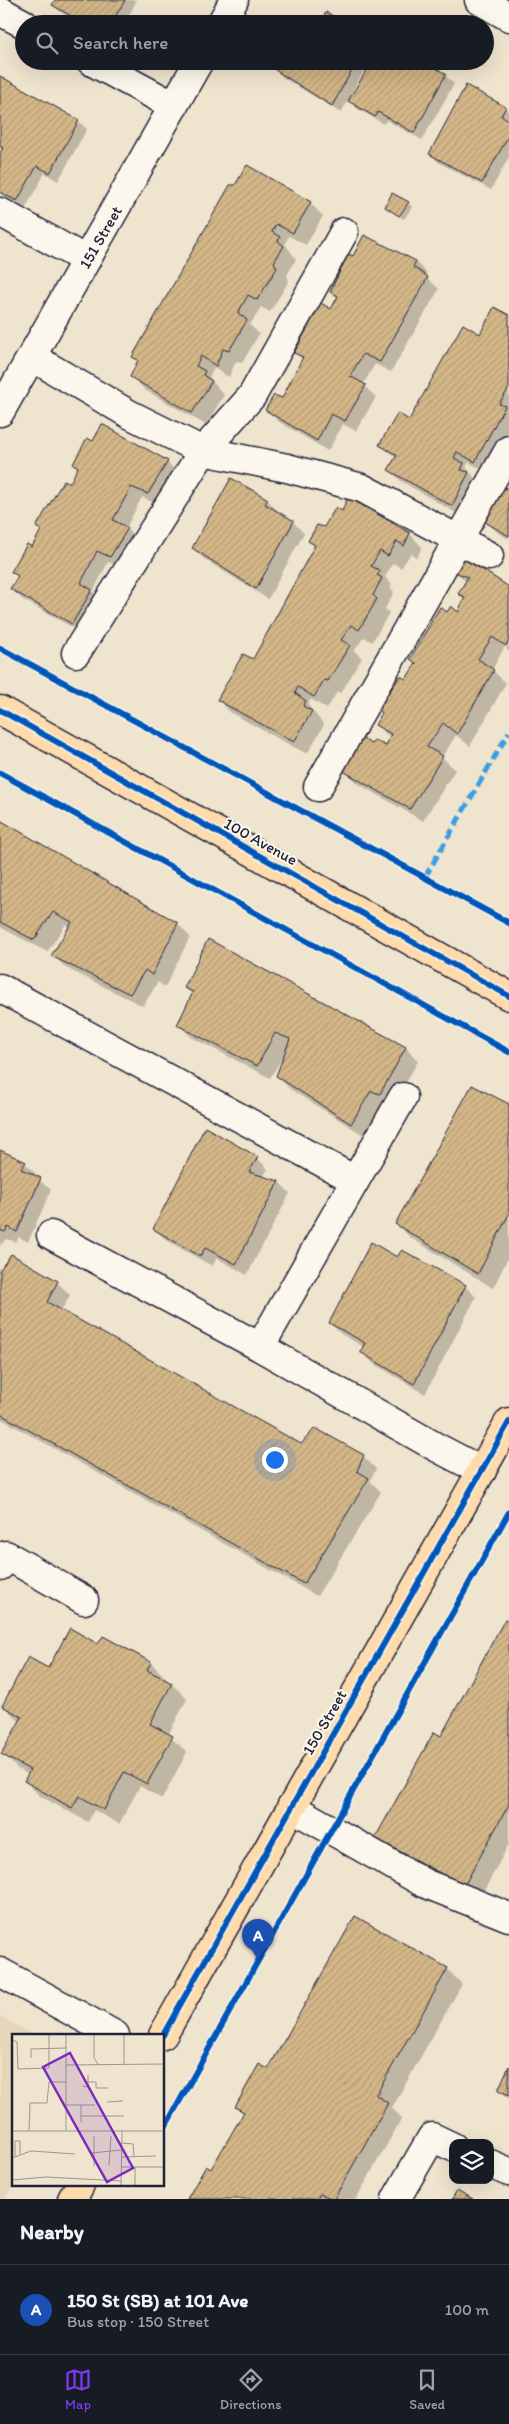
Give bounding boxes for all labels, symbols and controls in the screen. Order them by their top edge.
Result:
search box [15,15,494,70]
icon: search [33,29,61,57]
text: Search here [73,31,168,54]
street label: 151 Street [75,203,126,272]
street label: 100 Avenue [221,814,301,869]
your location [262,1447,288,1473]
street label: 150 Street [298,1687,351,1758]
pin: A [242,1919,274,1960]
inset map [12,2034,165,2186]
map controls [449,2139,494,2184]
button: layers [449,2139,494,2184]
text: Nearby [20,2219,84,2244]
text: 150 St (SB) at 101 Ave [67,2289,248,2312]
text: A [31,2300,41,2319]
text: 100 m [445,2300,489,2319]
text: Bus stop · 150 Street [67,2312,209,2331]
tab: Map [64,2366,92,2413]
tab: Directions [220,2366,281,2413]
tab: Saved [409,2366,445,2413]

